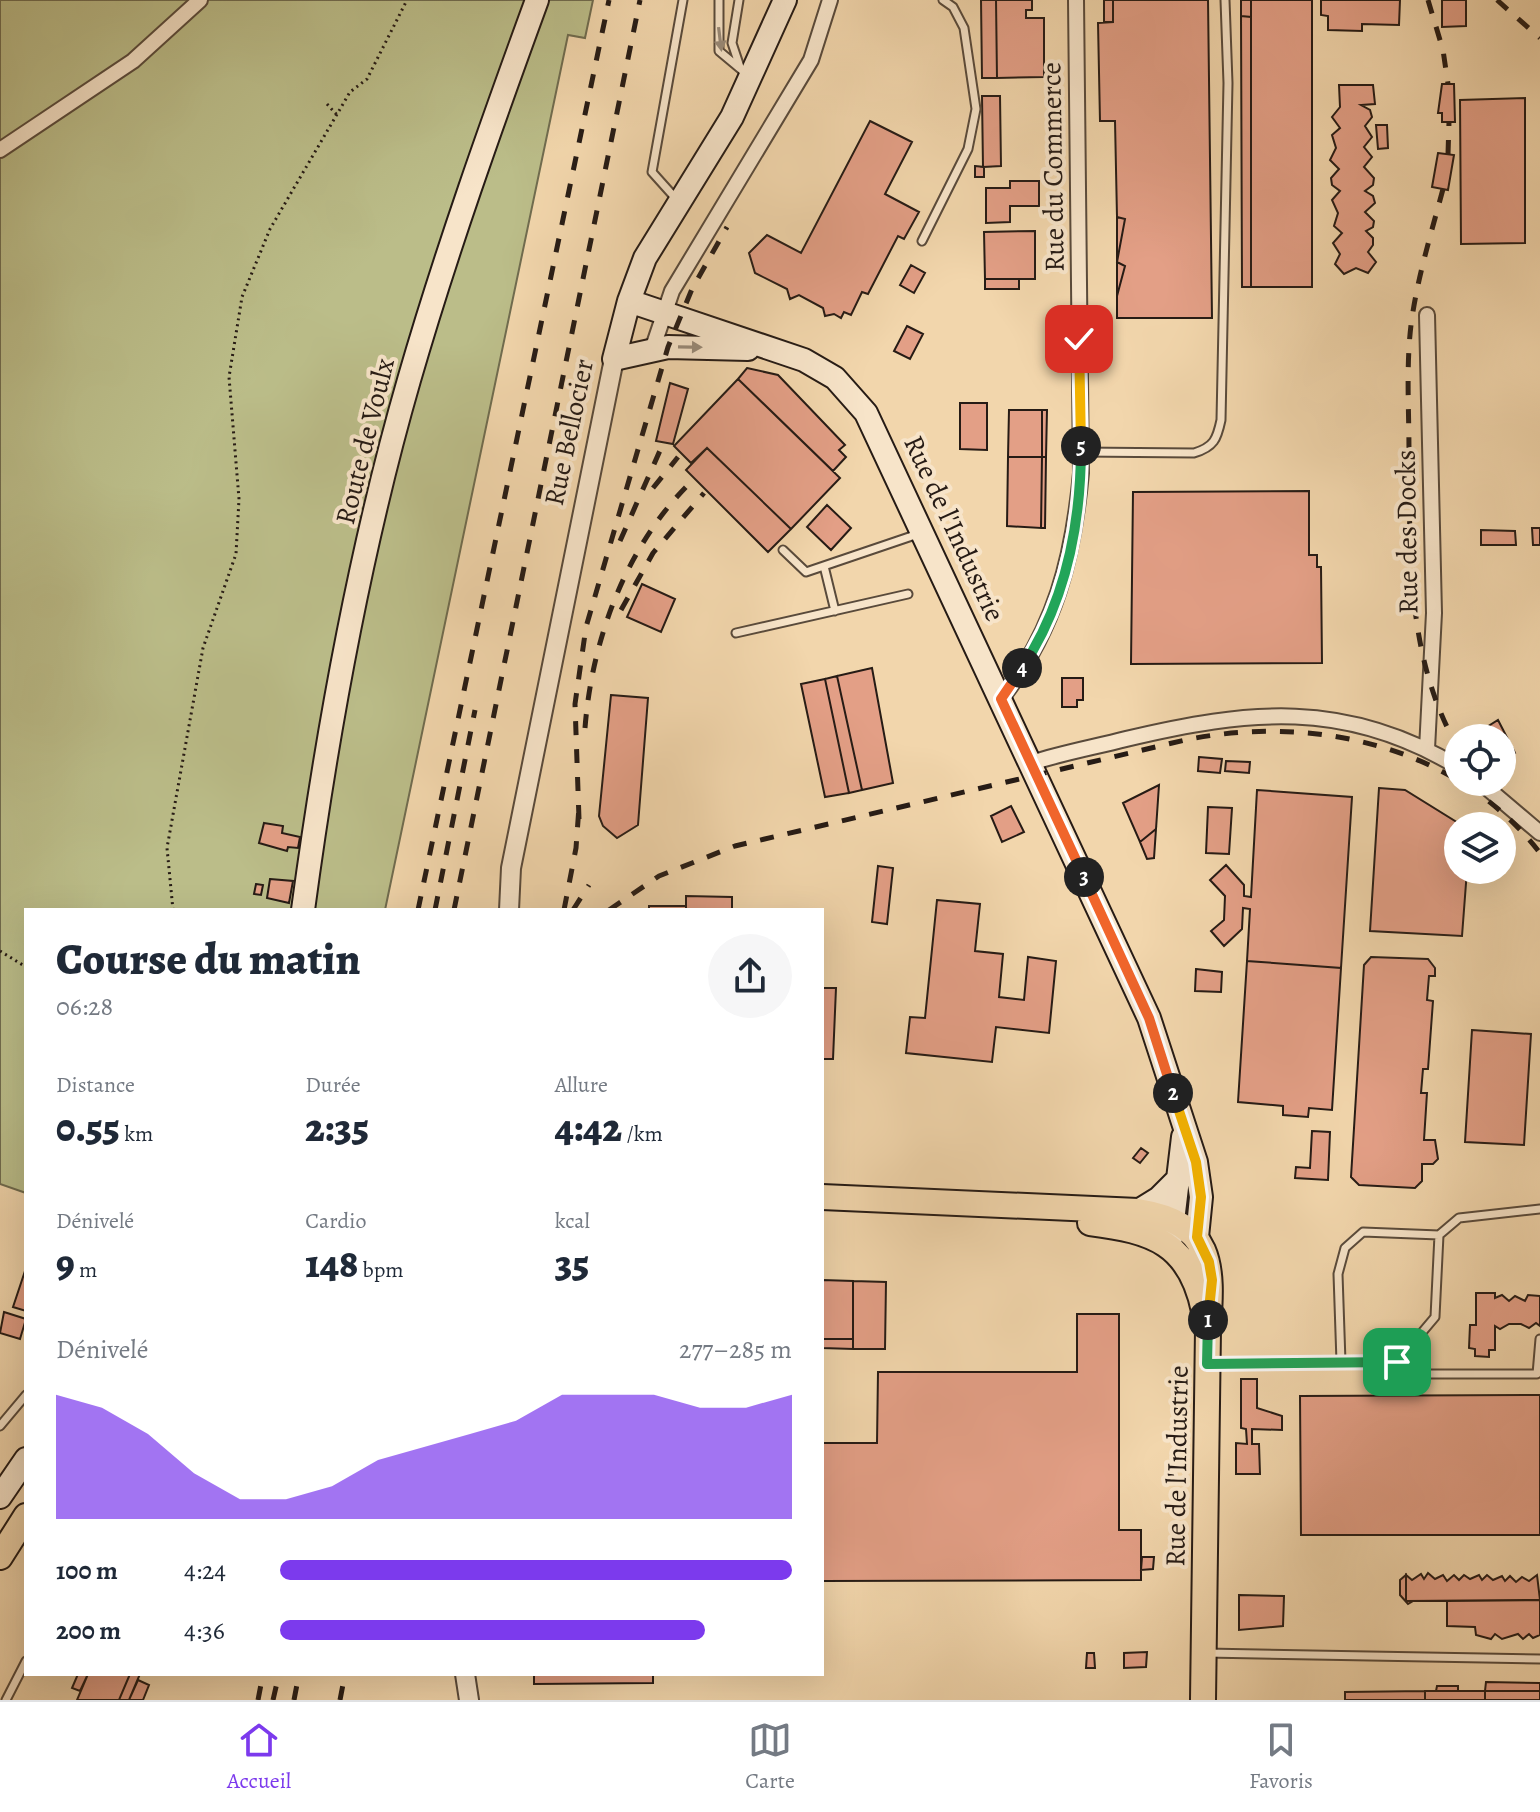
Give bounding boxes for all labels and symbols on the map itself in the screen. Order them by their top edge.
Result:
one-way arrow [713,26,726,51]
street label: Rue du Commerce [1032,62,1074,272]
pin [1045,305,1113,373]
one-way arrow [678,341,703,354]
street label: Route de Voulx [326,353,404,528]
street label: Rue Bellocier [535,355,603,509]
pin: 5 [1061,426,1101,466]
street label: Rue de l'Industrie [894,429,1014,628]
street label: Rue des Docks [1387,449,1427,615]
pin: 4 [1002,648,1042,688]
pin: 3 [1064,857,1104,897]
pin: 2 [1153,1073,1193,1113]
pin: 1 [1188,1300,1228,1340]
pin [1363,1328,1431,1396]
street label: Rue de l'Industrie [1156,1365,1198,1567]

